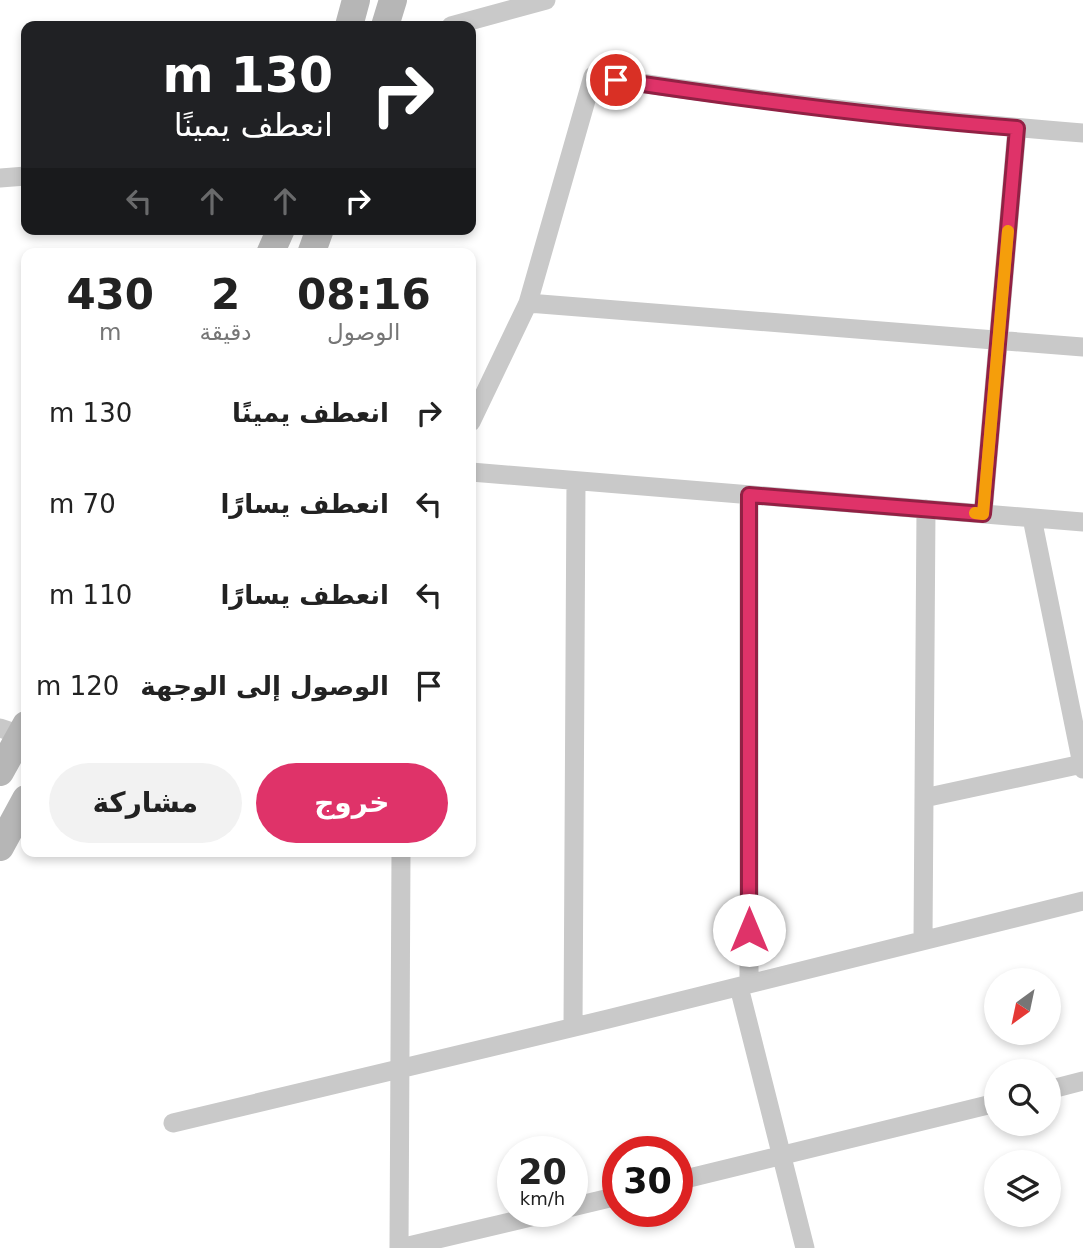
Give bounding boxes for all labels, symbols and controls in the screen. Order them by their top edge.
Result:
text: 130 m [163,47,333,104]
icon: right [357,49,448,140]
pin [586,50,646,110]
icon: arrive [597,61,635,99]
text: انعطف يمينًا [174,106,333,144]
icon: left [120,182,158,220]
icon: ahead [193,182,231,220]
icon: ahead [266,182,304,220]
icon: right [339,182,377,220]
text: 430 [66,270,154,319]
text: 2 [211,270,240,319]
text: 08:16 [297,270,431,319]
text: m [99,319,121,345]
text: دقيقة [199,319,252,345]
text: الوصول [327,319,400,345]
icon: right [410,394,448,432]
text: 130 m [49,398,132,428]
text: انعطف يمينًا [232,398,389,428]
icon: left [410,485,448,523]
text: 70 m [49,489,116,519]
text: انعطف يسارًا [220,489,389,519]
icon: left [410,576,448,614]
text: 110 m [49,580,132,610]
text: انعطف يسارًا [220,580,389,610]
icon: arrive [410,667,448,705]
text: 120 m [36,671,119,701]
text: الوصول إلى الوجهة [140,671,389,701]
button: مشاركة [49,763,242,843]
button: خروج [256,763,448,843]
position arrow [712,893,786,967]
north arrow [984,968,1060,1045]
map controls [984,968,1061,1227]
button: search [984,1059,1061,1136]
speed limit sign: 30 [602,1136,693,1227]
button: layers [984,1150,1061,1227]
text: 20 [518,1152,567,1192]
text: km/h [520,1188,565,1209]

